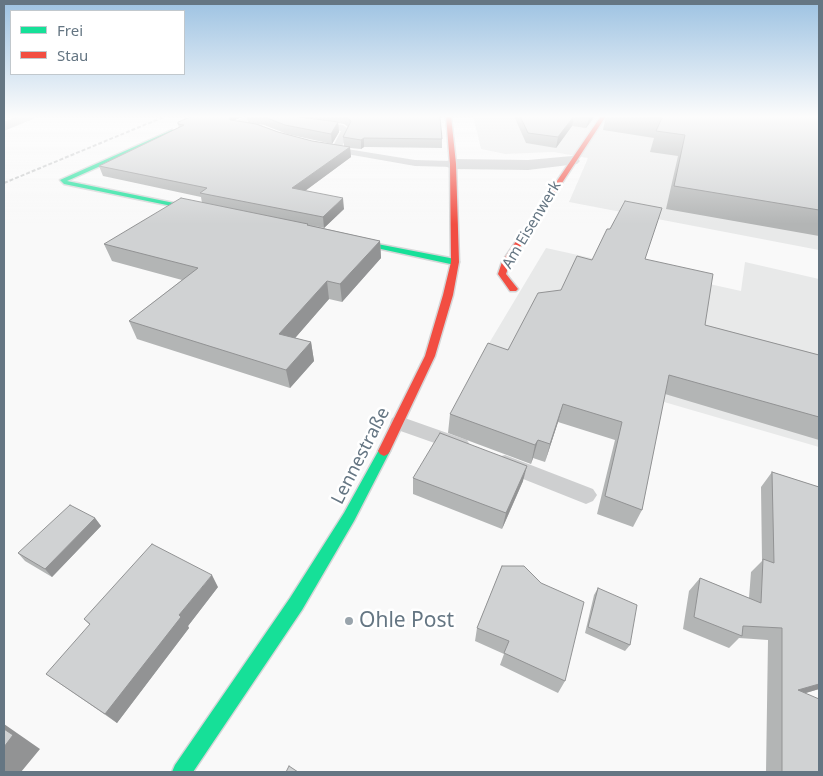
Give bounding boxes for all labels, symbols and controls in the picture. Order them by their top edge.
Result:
legend [10,10,185,75]
text: Frei [57,20,83,40]
text: Stau [57,45,88,65]
street label: Am Eisenwerk [499,178,565,272]
street label: Lennestraße [327,404,395,508]
place label: Ohle Post [359,608,454,634]
marker: Ohle Post [343,615,355,627]

